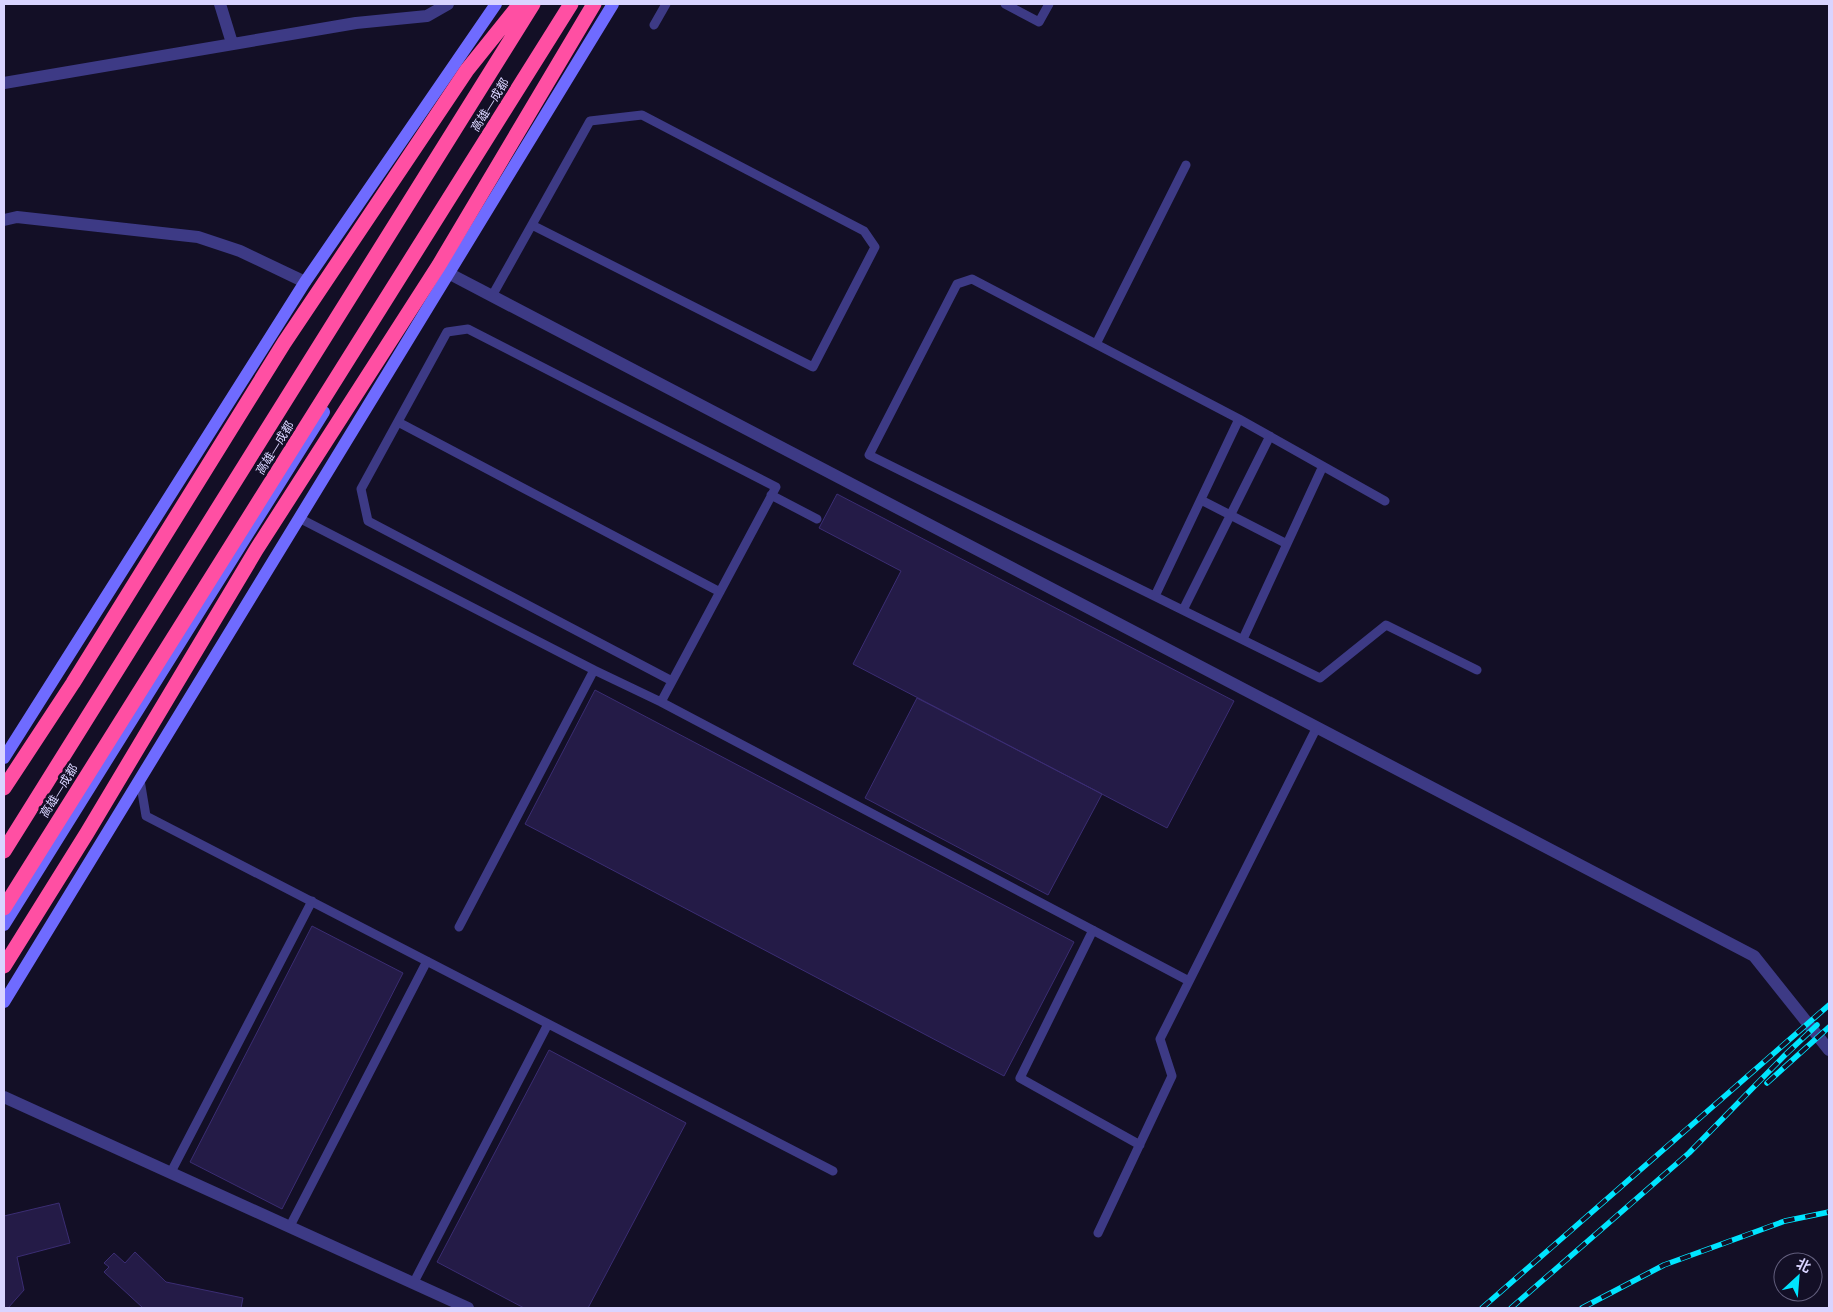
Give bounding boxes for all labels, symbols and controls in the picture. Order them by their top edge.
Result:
street label: 高雄—成都 [468,76,512,134]
street label: 高雄—成都 [253,419,297,477]
street label: 高雄—成都 [37,762,81,820]
north arrow [1773,1252,1823,1302]
text: 北 [1794,1255,1813,1276]

